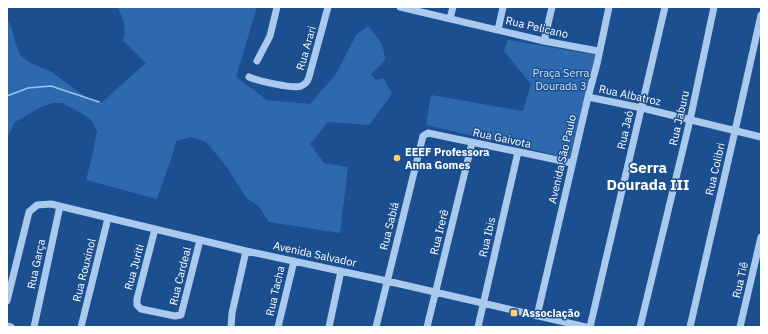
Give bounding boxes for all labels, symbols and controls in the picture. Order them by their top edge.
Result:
street label: Rua Pelicano [504,13,570,41]
street label: Rua Arari [293,24,319,72]
park label: Praça Serra Dourada 3 [533,66,590,93]
street label: Rua Albatroz [598,82,662,108]
street label: Rua Jaburu [666,89,692,147]
street label: Rua Jaó [614,109,636,151]
street label: Avenida São Paulo [545,113,579,205]
street label: Rua Gaivota [472,125,533,151]
street label: Rua Colibri [702,141,728,197]
place label: EEEF Professora Anna Gomes [405,145,490,172]
marker: EEEF Professora Anna Gomes [392,153,402,163]
district label: Serra Dourada III [607,158,689,194]
street label: Rua Sabiá [376,200,402,251]
street label: Rua Irerê [427,208,451,256]
street label: Rua Ibis [476,216,498,258]
street label: Rua Rouxinol [69,237,99,303]
street label: Rua Garça [24,238,48,290]
street label: Avenida Salvador [272,238,358,270]
street label: Rua Juriti [121,242,147,292]
street label: Rua Cardeal [166,245,194,307]
street label: Rua Tiê [729,260,751,300]
street label: Rua Tacha [262,265,288,317]
place label: Associação [522,306,580,320]
marker: Associação [509,308,519,318]

